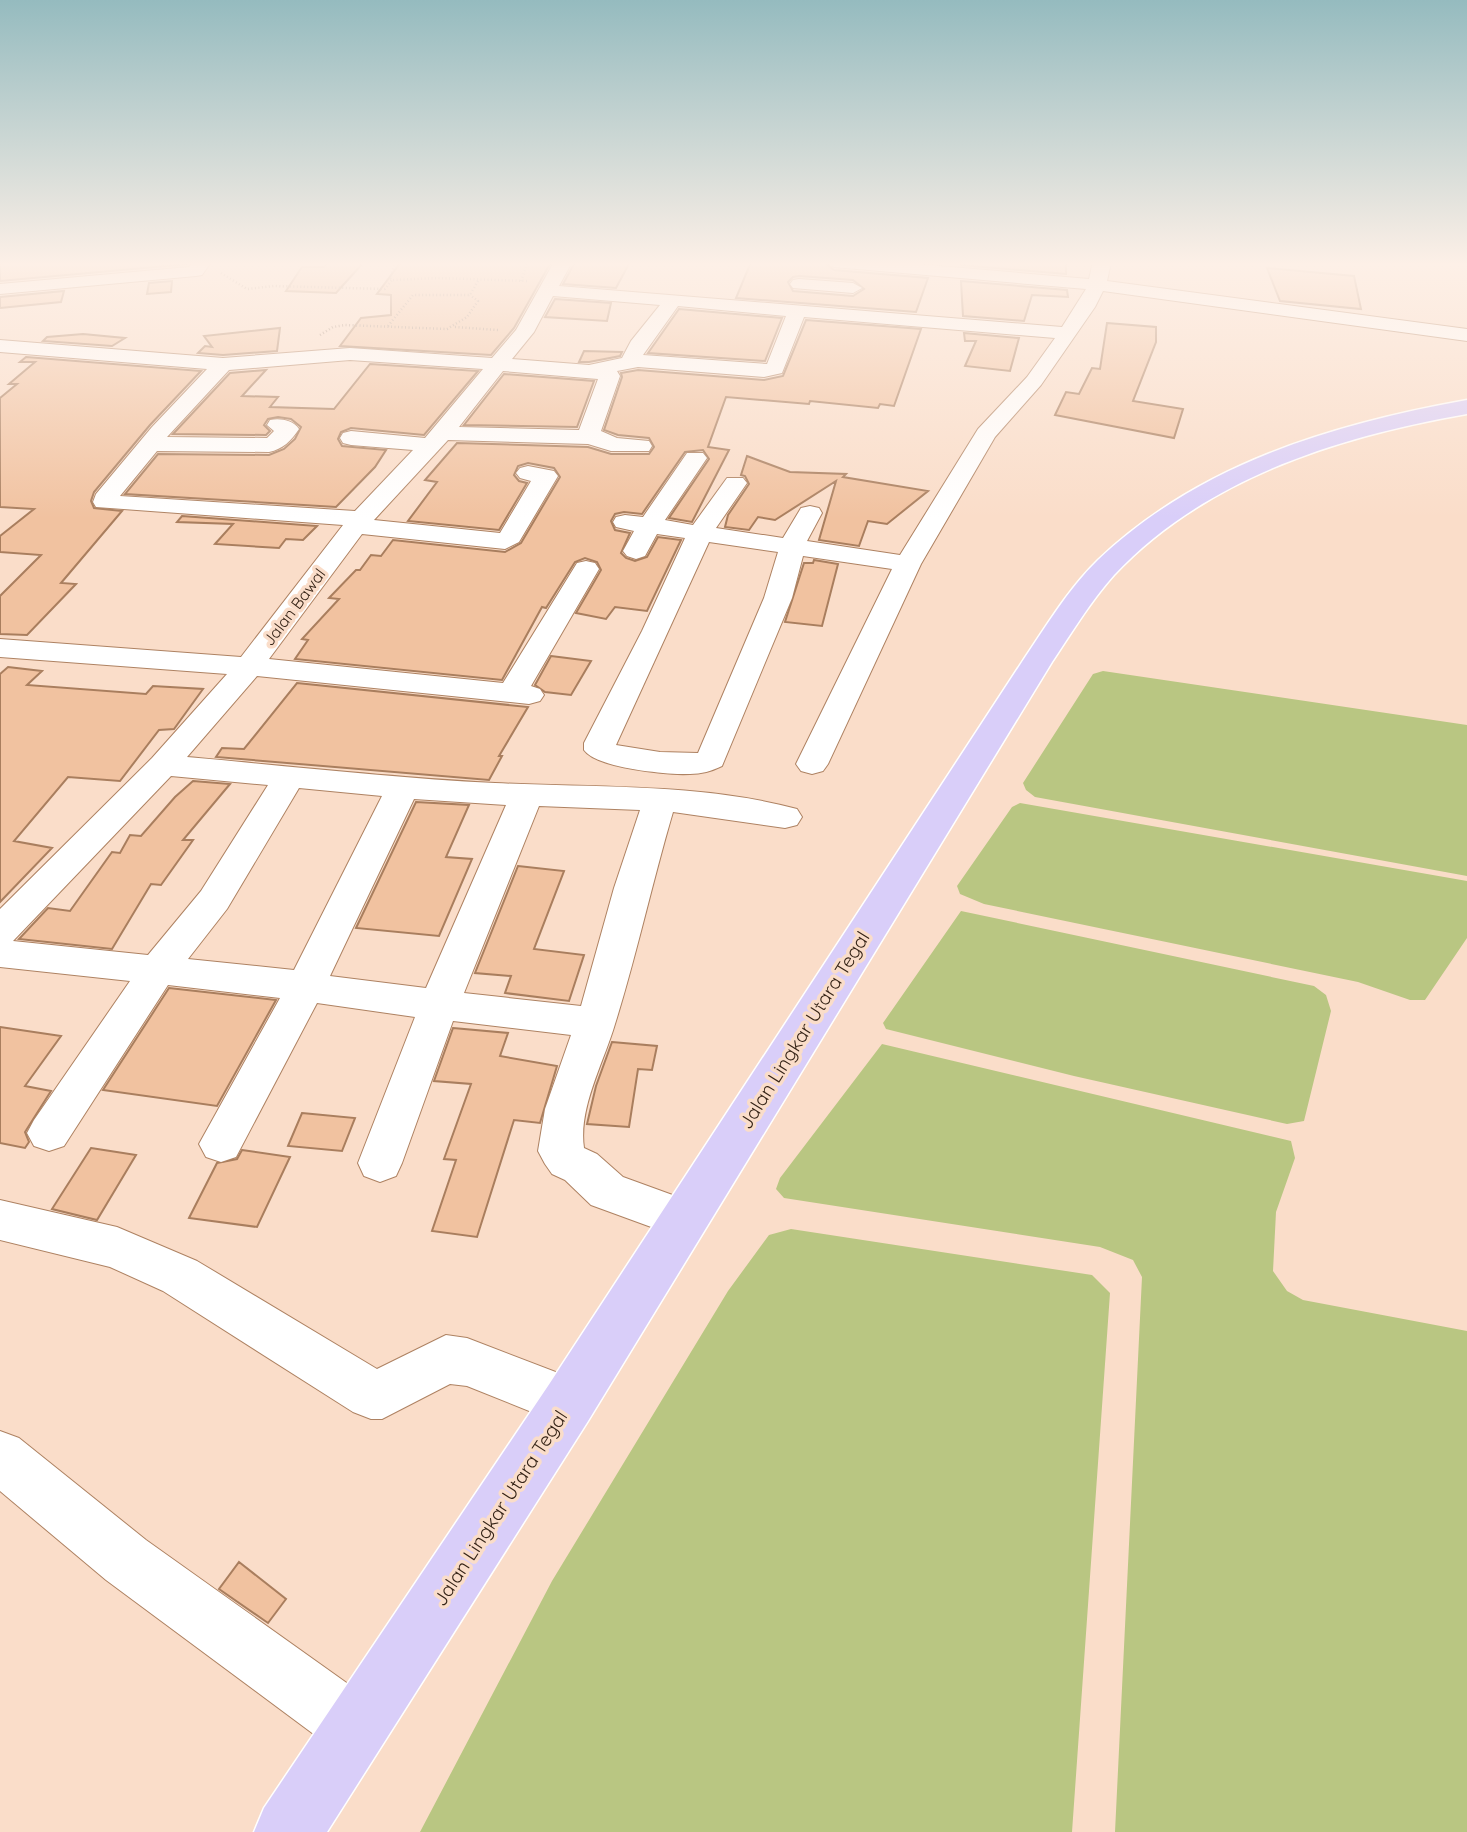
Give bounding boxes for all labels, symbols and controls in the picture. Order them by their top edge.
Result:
street label: Jalan Bawal [259,565,329,649]
street label: Jalan Lingkar Utara Tegal [733,927,875,1133]
street label: Jalan Lingkar Utara Tegal [428,1406,572,1610]

